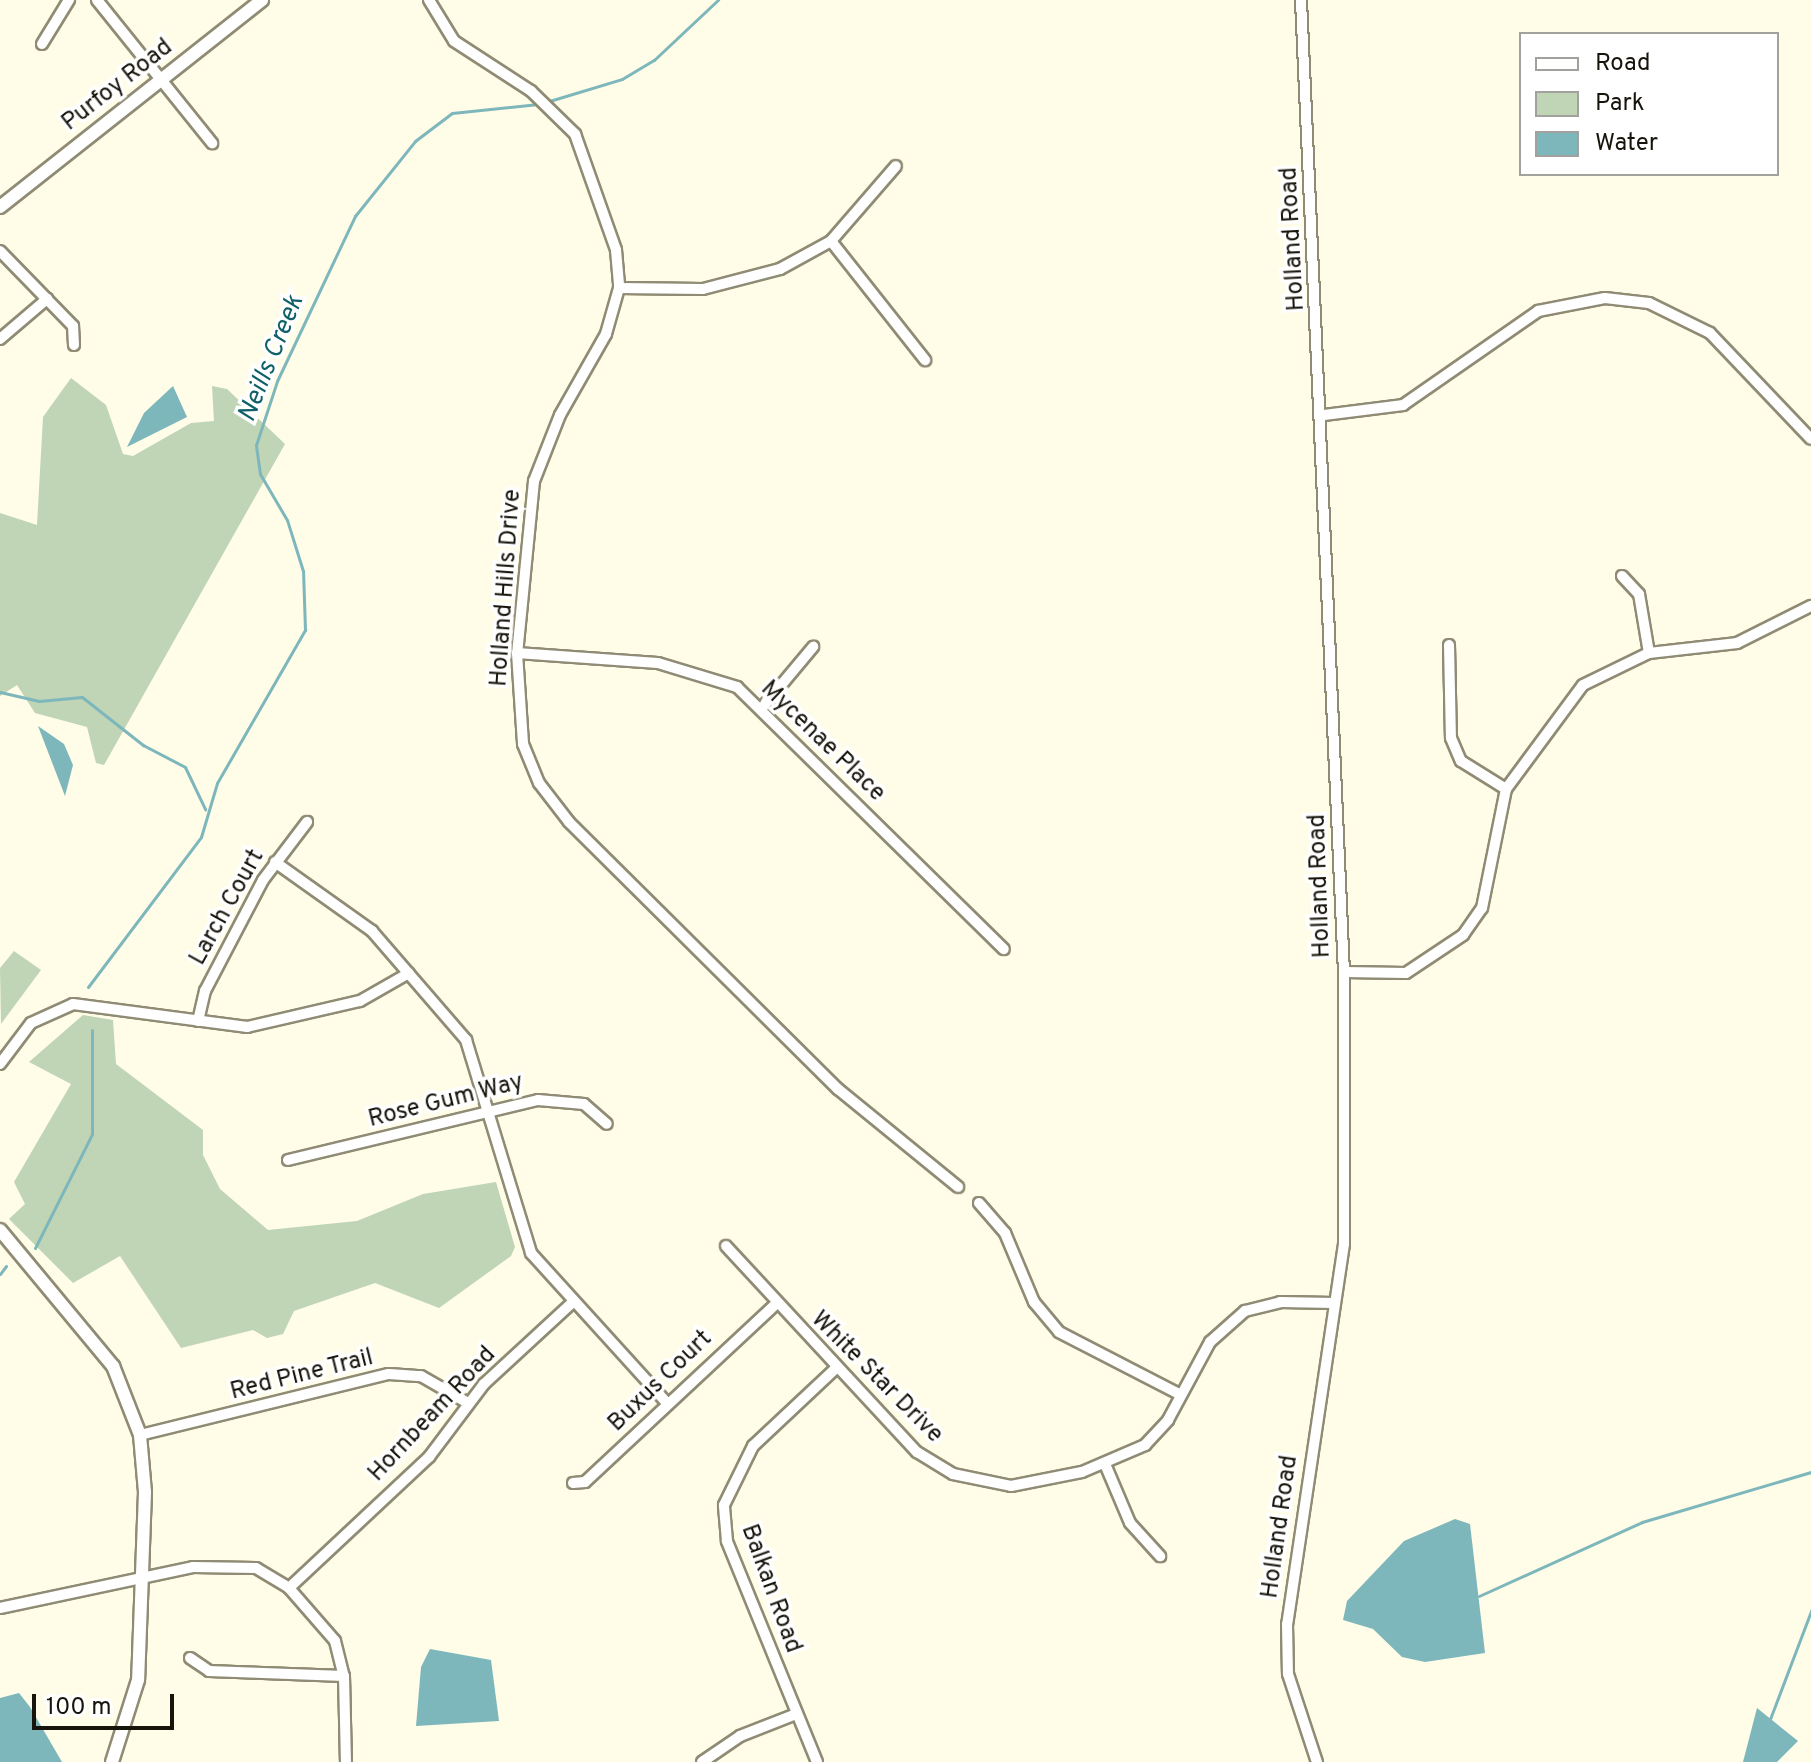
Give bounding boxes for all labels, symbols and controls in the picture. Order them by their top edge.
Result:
legend [1519,32,1779,176]
street label: Purfoy Road [57,34,179,138]
text: Road [1595,49,1651,79]
text: Park [1595,89,1645,119]
text: Water [1595,129,1658,159]
street label: Holland Road [1276,166,1312,312]
water label: Neills Creek [232,291,312,427]
street label: Holland Hills Drive [486,488,528,688]
street label: Mycenae Place [754,675,890,809]
street label: Holland Road [1304,813,1338,959]
street label: Larch Court [184,845,272,971]
street label: Rose Gum Way [365,1069,527,1135]
street label: White Star Drive [804,1306,948,1450]
street label: Buxus Court [603,1325,719,1439]
street label: Hornbeam Road [363,1342,503,1488]
street label: Red Pine Trail [227,1344,377,1408]
street label: Holland Road [1257,1454,1305,1600]
street label: Balkan Road [733,1521,807,1657]
scale bar [36,1678,178,1728]
text: 100 m [46,1693,112,1723]

